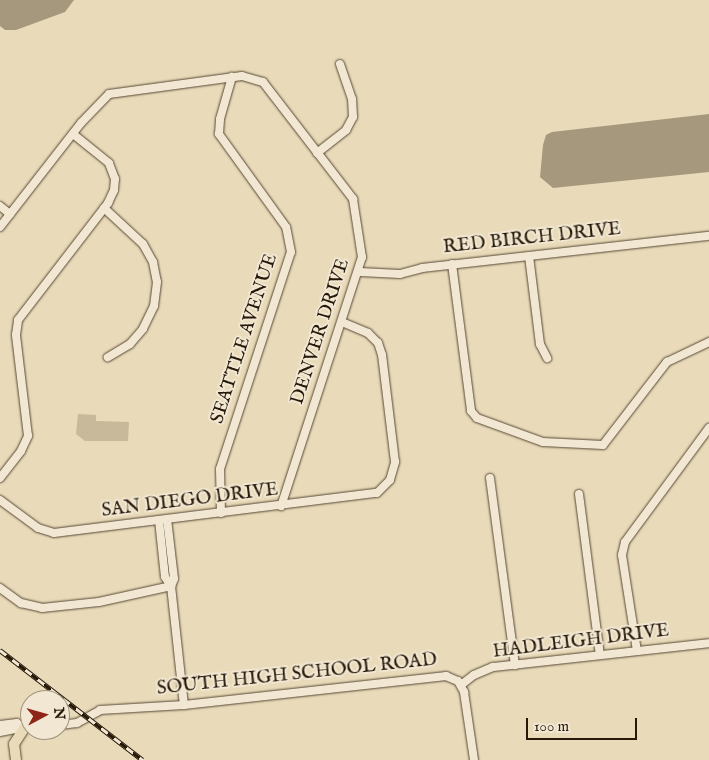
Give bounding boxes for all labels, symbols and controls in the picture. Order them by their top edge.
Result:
street label: RED BIRCH DRIVE [442,218,622,260]
street label: SEATTLE AVENUE [207,251,283,427]
street label: DENVER DRIVE [287,256,355,408]
street label: SAN DIEGO DRIVE [100,479,280,523]
street label: HADLEIGH DRIVE [492,620,670,664]
street label: SOUTH HIGH SCHOOL ROAD [156,649,438,701]
north arrow [20,690,70,740]
text: N [49,707,69,721]
scale bar [529,708,640,740]
text: 100 m [534,717,569,736]

